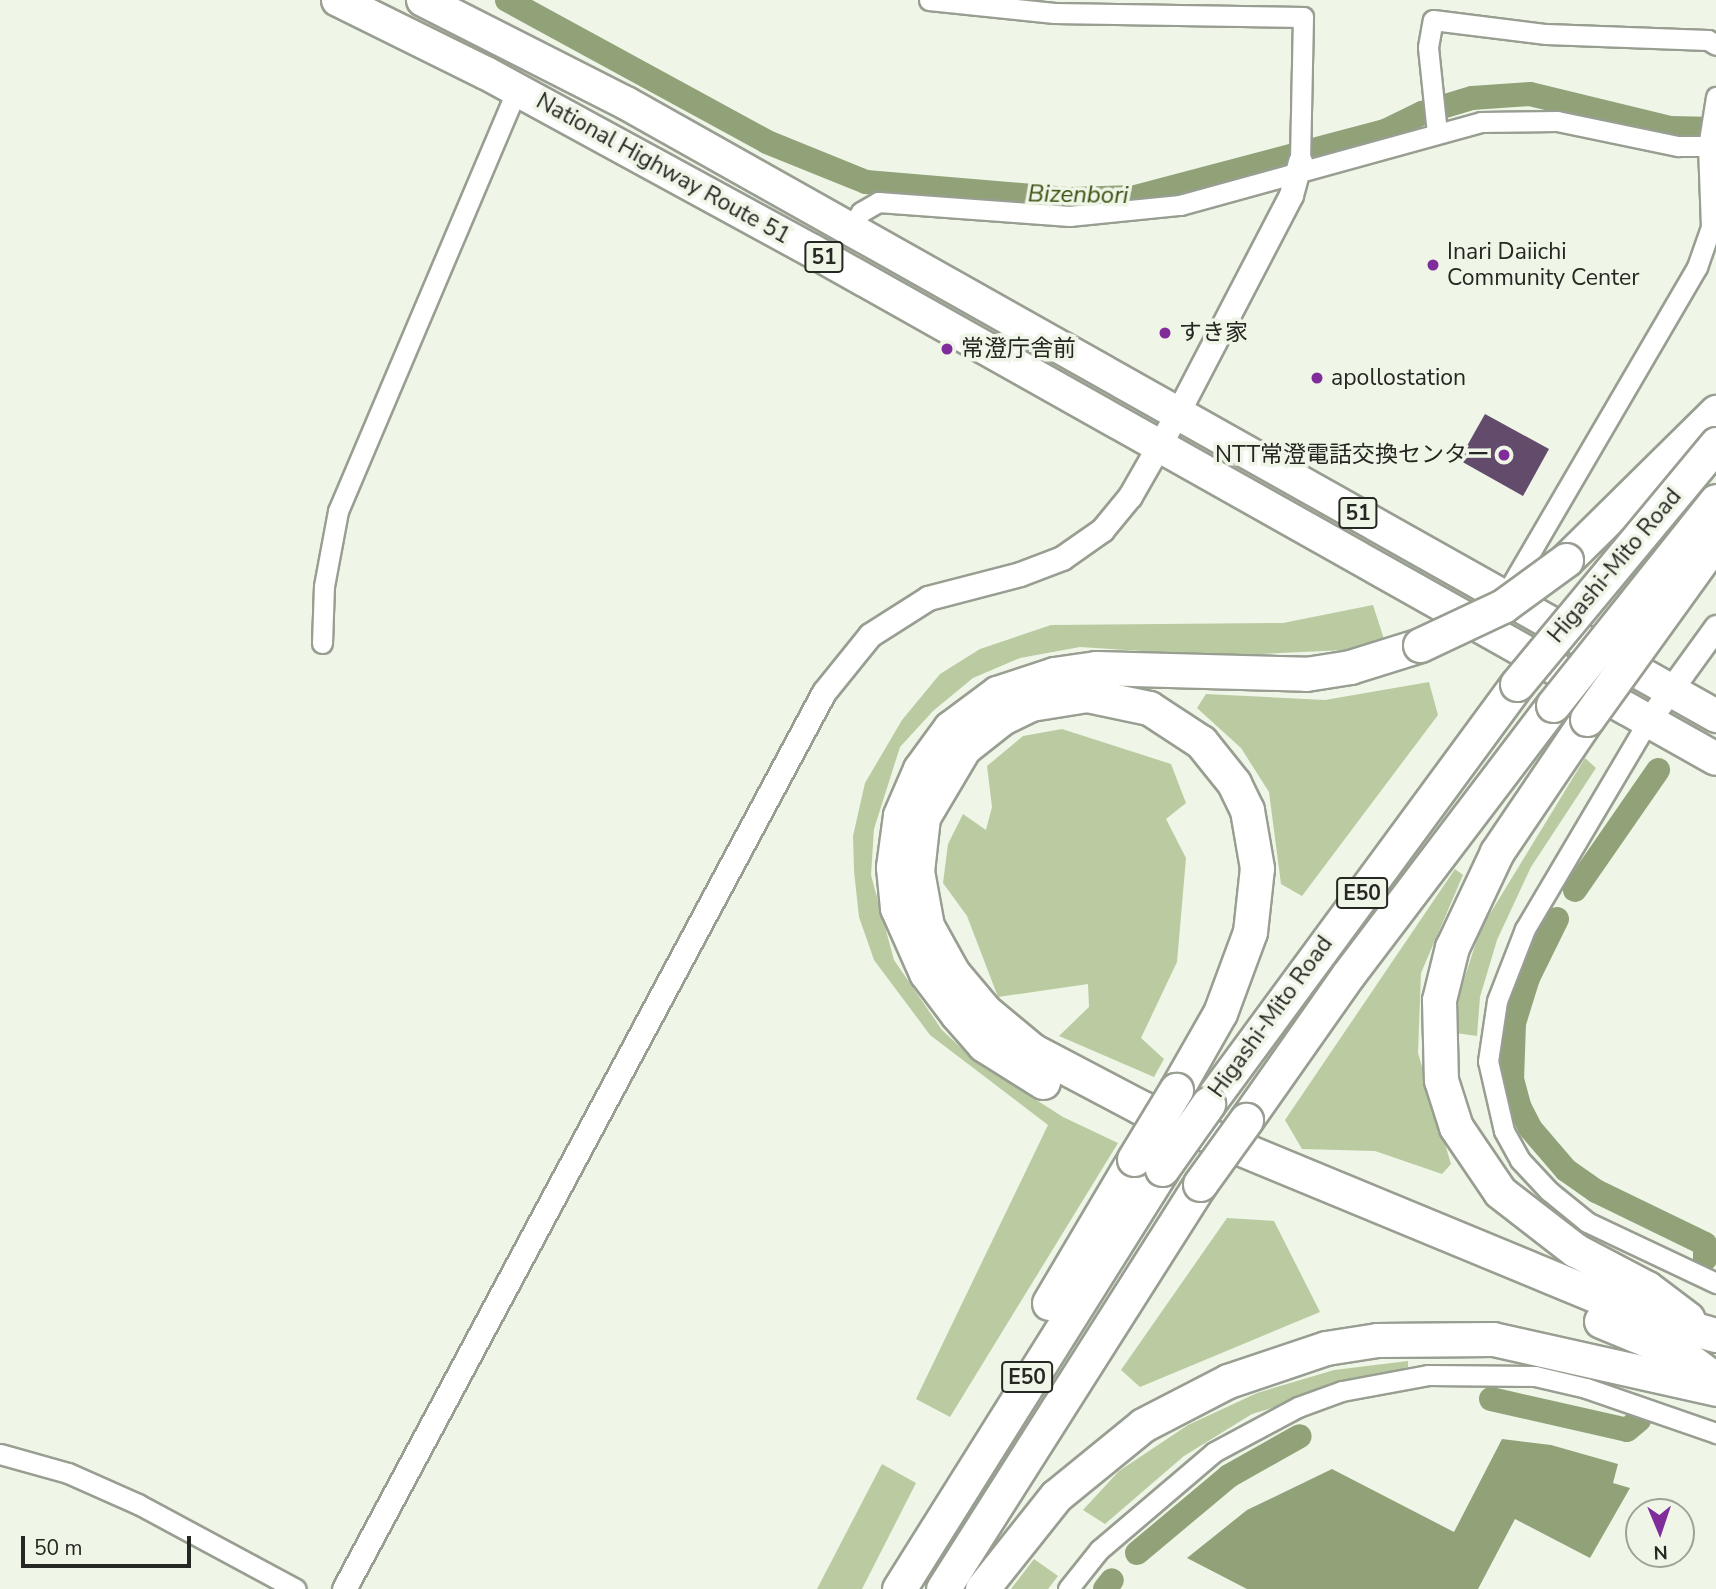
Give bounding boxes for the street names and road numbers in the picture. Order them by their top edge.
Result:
street label: National Highway Route 51 [531,88,795,250]
road number: 51 [803,240,845,274]
street label: Higashi-Mito Road [1542,483,1688,649]
road number: 51 [1337,496,1379,530]
road number: E50 [1336,876,1388,910]
street label: Higashi-Mito Road [1203,931,1339,1103]
road number: E50 [1001,1360,1053,1394]

